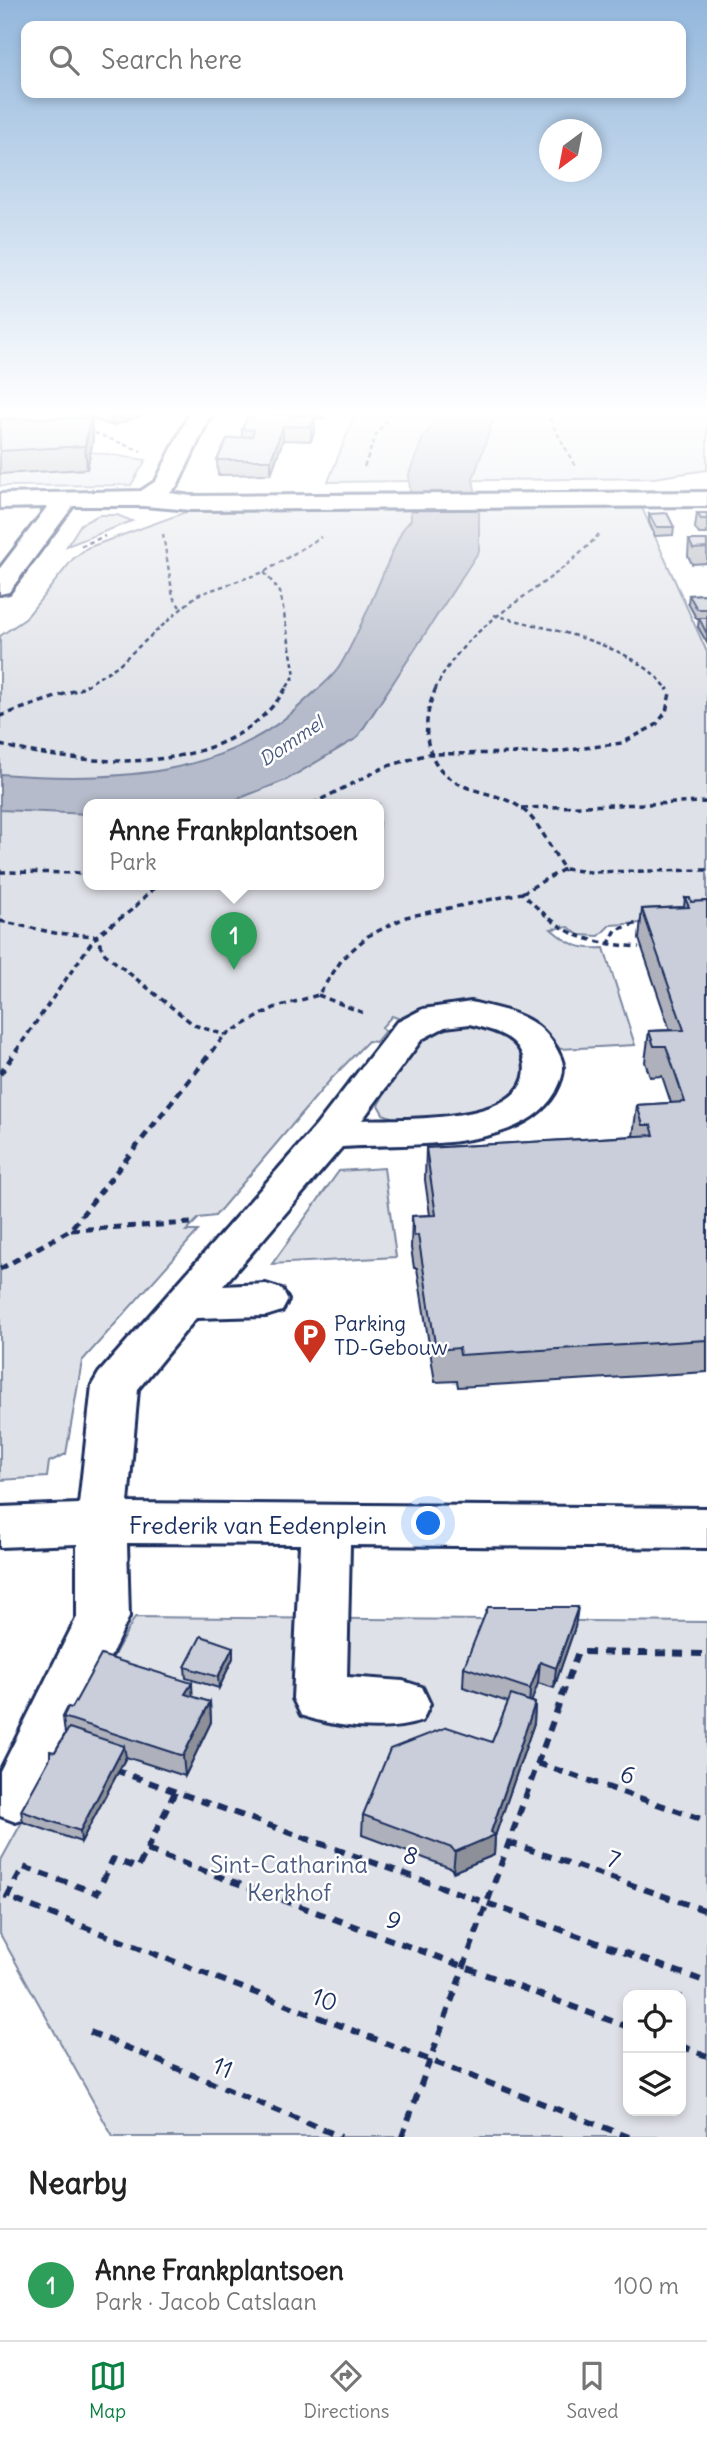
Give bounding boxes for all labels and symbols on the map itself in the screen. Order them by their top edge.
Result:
north arrow [539,119,602,182]
water label: Dommel [254,709,330,771]
pin: 1 [211,912,257,970]
place label: Parking TD-Gebouw [334,1310,448,1361]
parking icon: Parking TD-Gebouw [291,1316,329,1365]
your location [411,1506,445,1540]
street label: Frederik van Eedenplein [129,1510,387,1540]
street label: 6 [617,1758,639,1790]
street label: 8 [399,1839,423,1871]
street label: 7 [604,1843,625,1875]
park label: Sint-Catharina Kerkhof [210,1849,368,1907]
street label: 9 [382,1904,406,1936]
street label: 10 [308,1980,342,2018]
street label: 11 [208,2049,238,2085]

